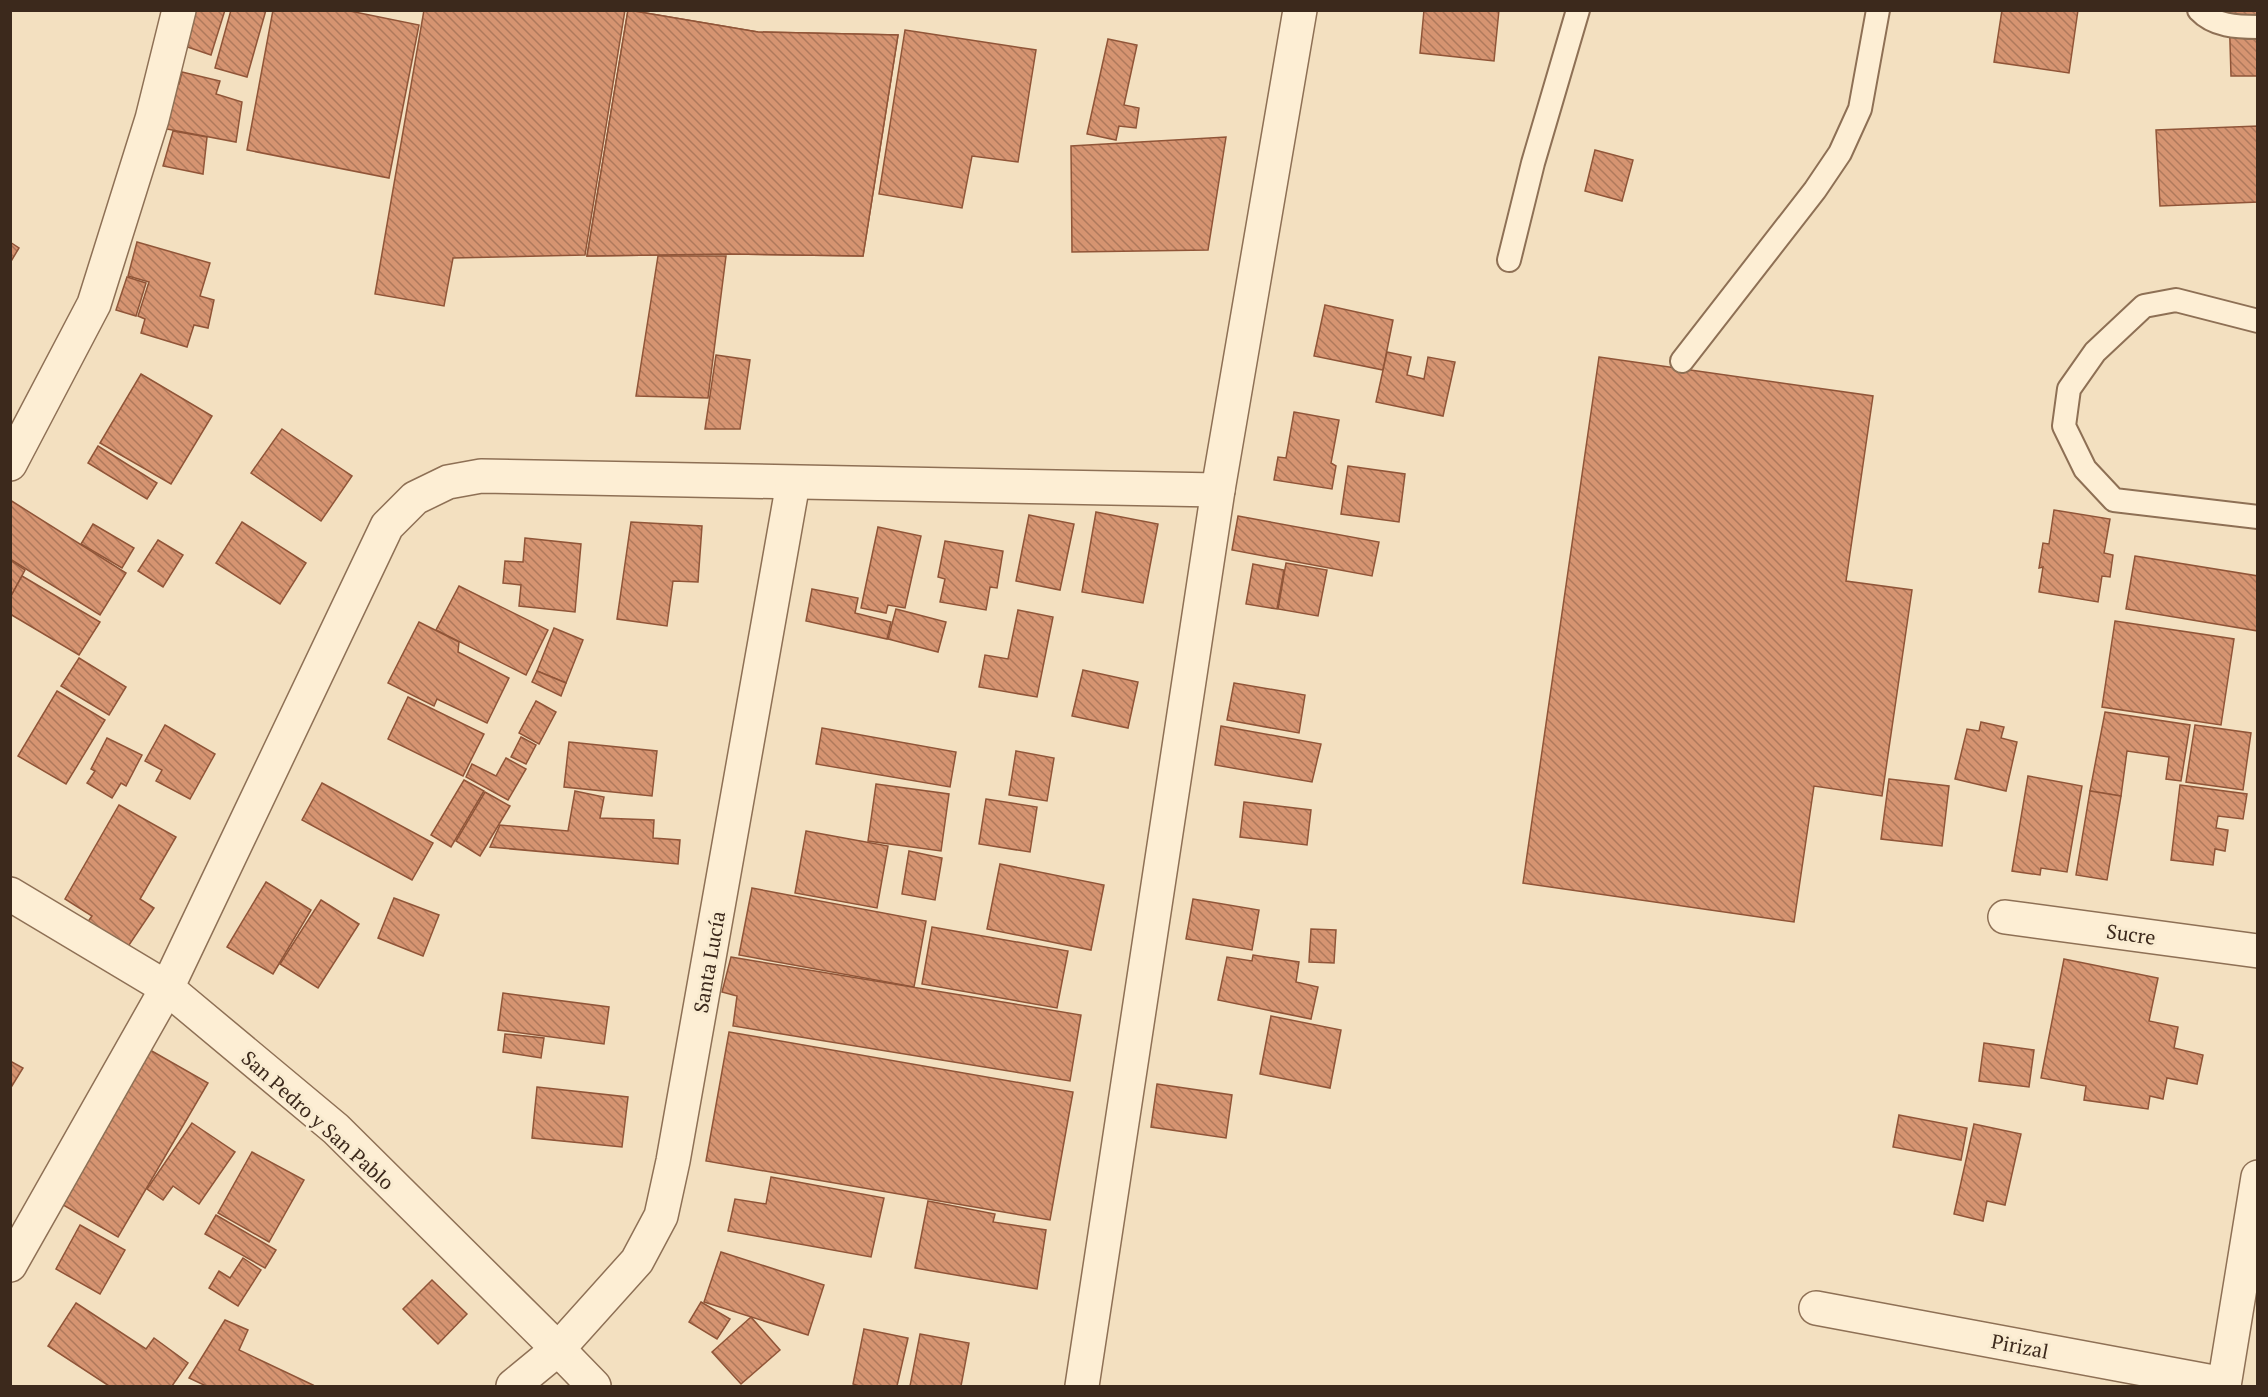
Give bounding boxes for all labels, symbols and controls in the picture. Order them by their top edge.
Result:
street label: Santa Lucía [687,909,731,1015]
street label: Sucre [2105,917,2157,951]
street label: San Pedro y San Pablo [236,1044,400,1196]
street label: Pirizal [1989,1327,2051,1365]

